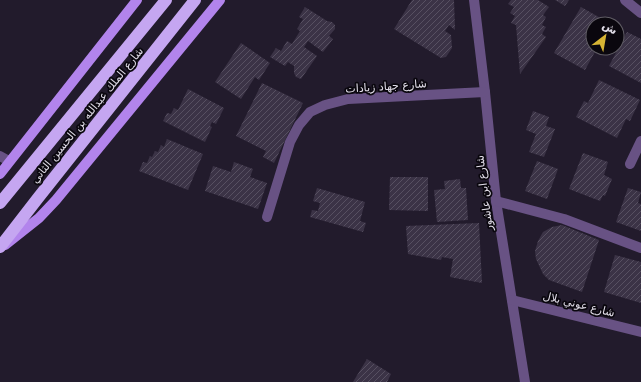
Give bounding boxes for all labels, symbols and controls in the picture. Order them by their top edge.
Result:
north arrow [585,16,625,56]
text: ش [600,18,620,37]
street label: شارع الملك عبدالله بن الحسين الثاني [29,45,146,186]
street label: شارع جهاد زيادات [345,77,427,96]
street label: شارع ابن عاشور [473,154,496,232]
street label: شارع عوني بلال [542,289,616,320]

